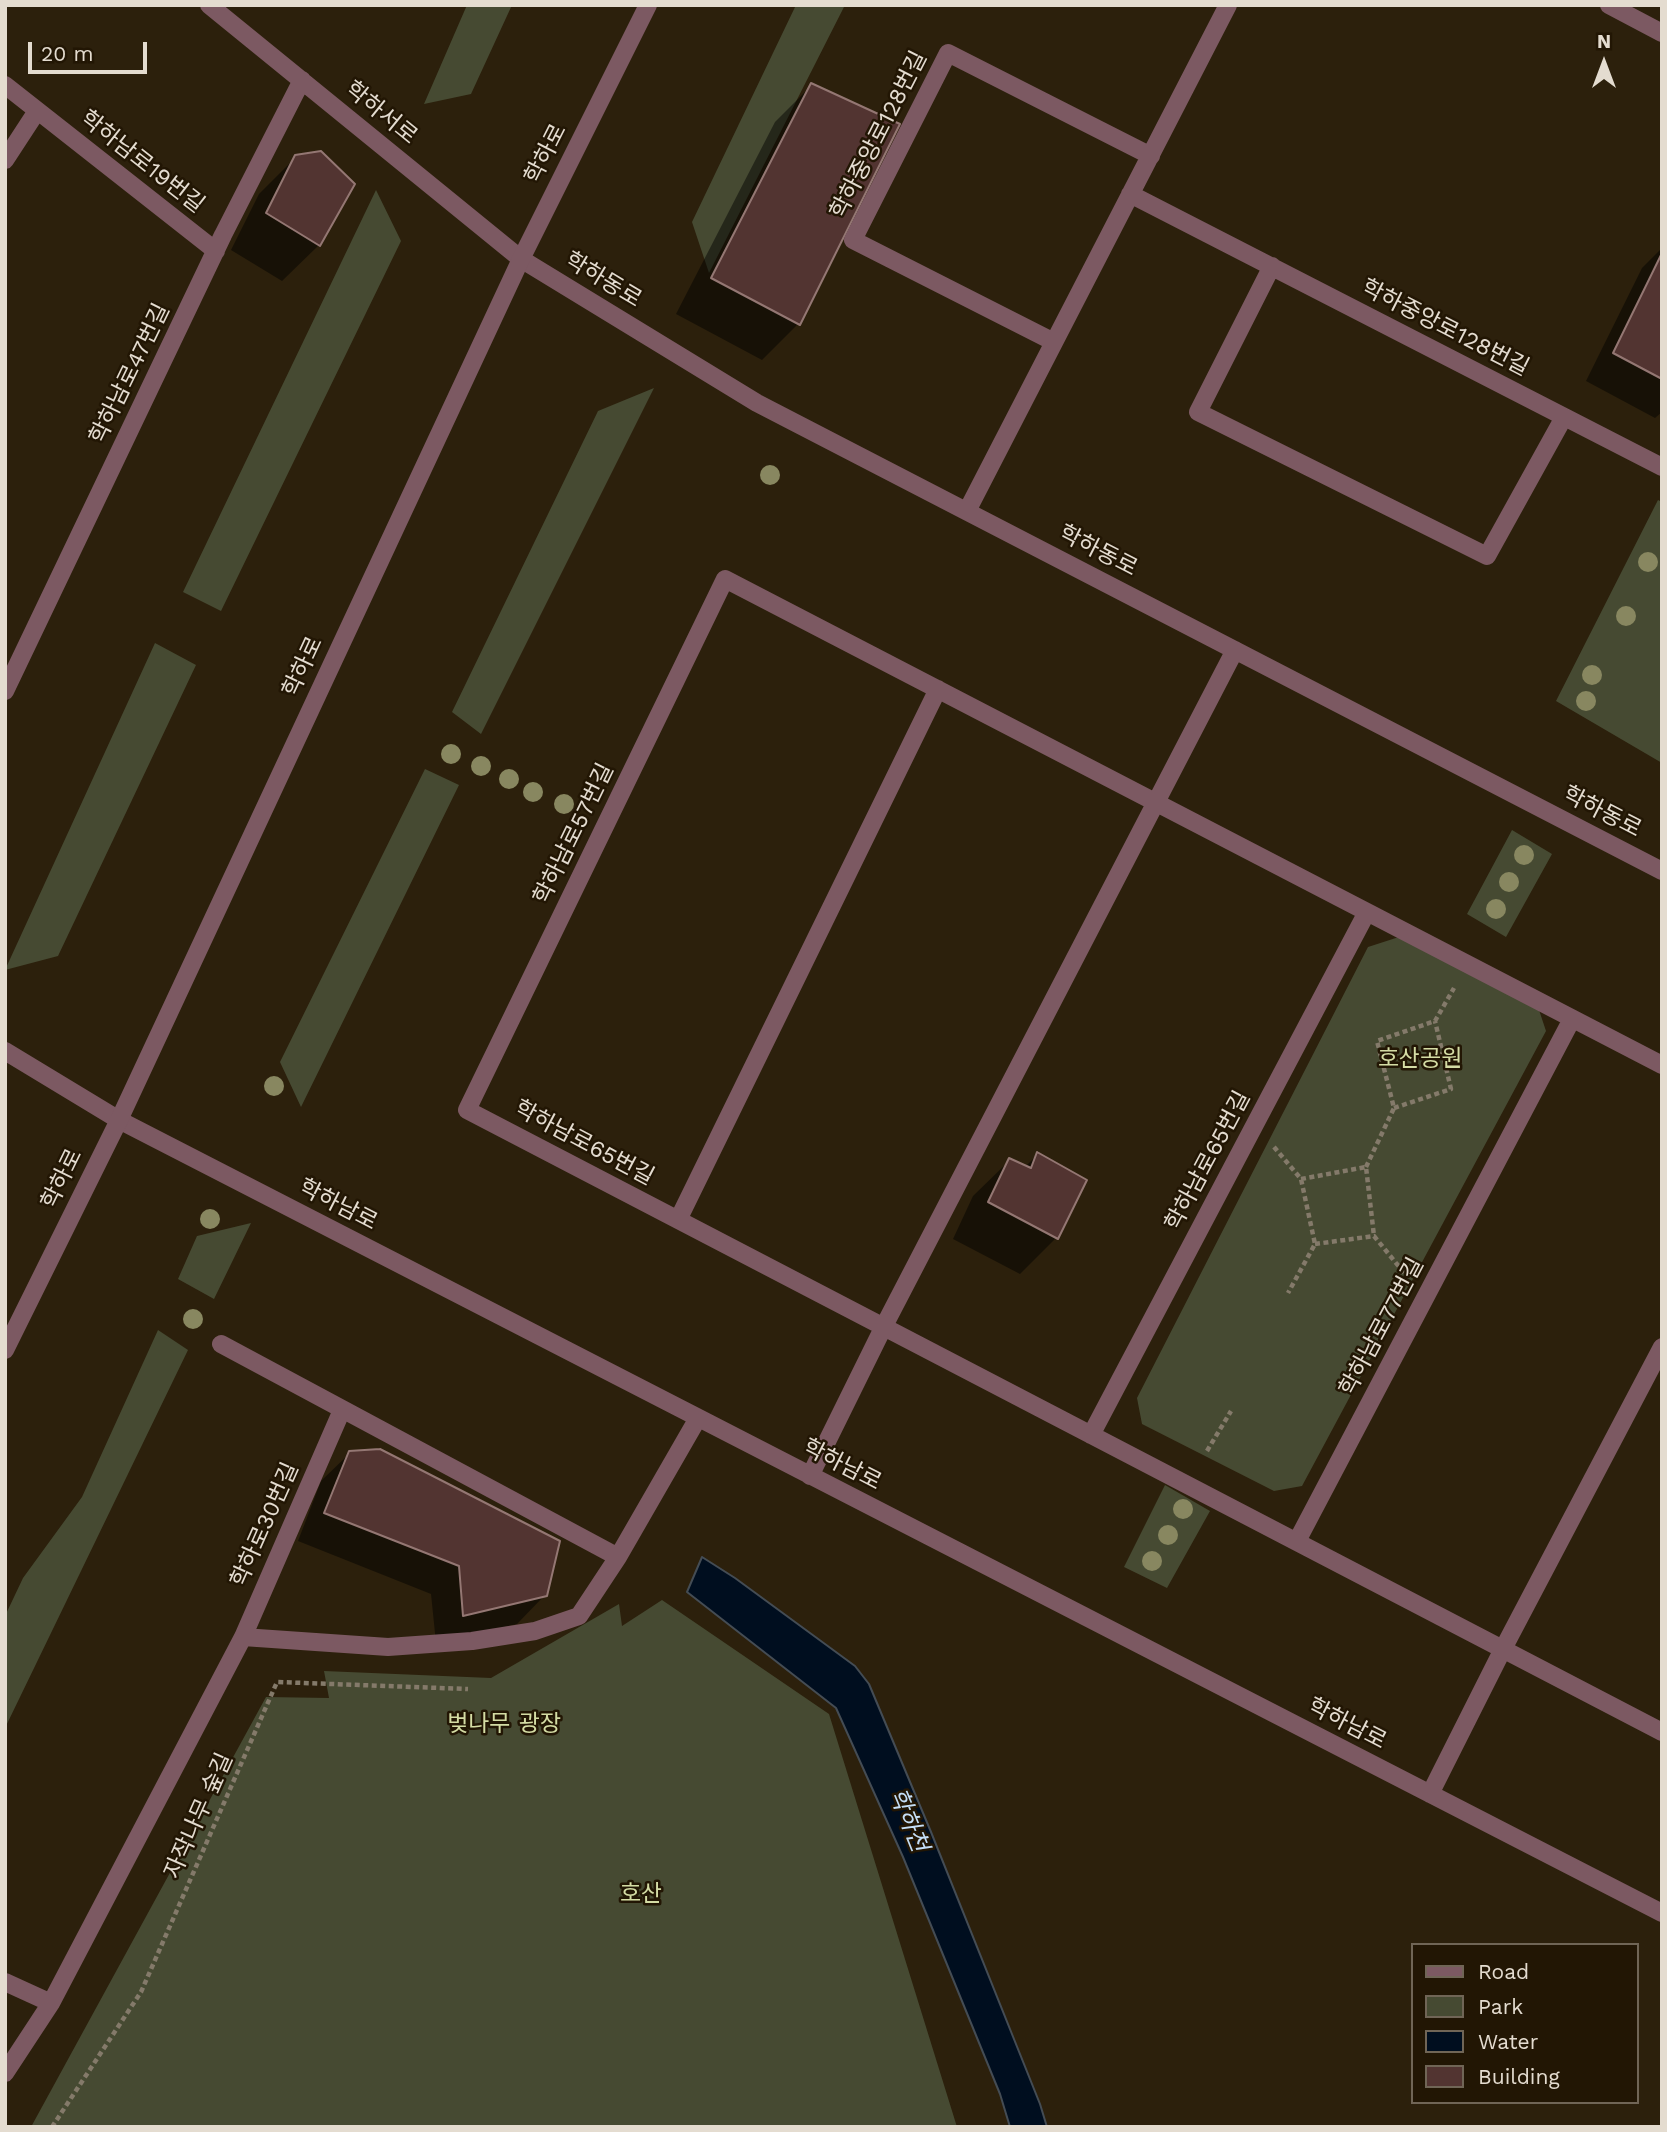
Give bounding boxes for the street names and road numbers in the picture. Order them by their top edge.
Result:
street label: 학하중앙로128번길 [825,46,933,224]
street label: 학하서로 [339,76,423,150]
street label: 학하남로19번길 [74,105,210,219]
street label: 학하로 [519,119,573,189]
street label: 학하동로 [560,246,646,314]
street label: 학하중앙로128번길 [1356,274,1534,382]
street label: 학하남로47번길 [84,299,176,449]
street label: 학하동로 [1054,519,1142,583]
street label: 학하로 [277,632,329,702]
street label: 학하남로57번길 [528,759,620,909]
street label: 학하동로 [1558,780,1646,844]
street label: 학하남로65번길 [1160,1086,1256,1236]
street label: 학하남로65번길 [509,1095,659,1191]
street label: 학하로 [36,1144,88,1214]
street label: 학하남로 [294,1173,382,1237]
street label: 학하남로77번길 [1334,1253,1430,1401]
street label: 학하남로 [798,1433,886,1497]
street label: 학하로30번길 [225,1458,305,1592]
street label: 학하남로 [1303,1692,1391,1756]
street label: 자작나무 숲길 [159,1749,239,1883]

